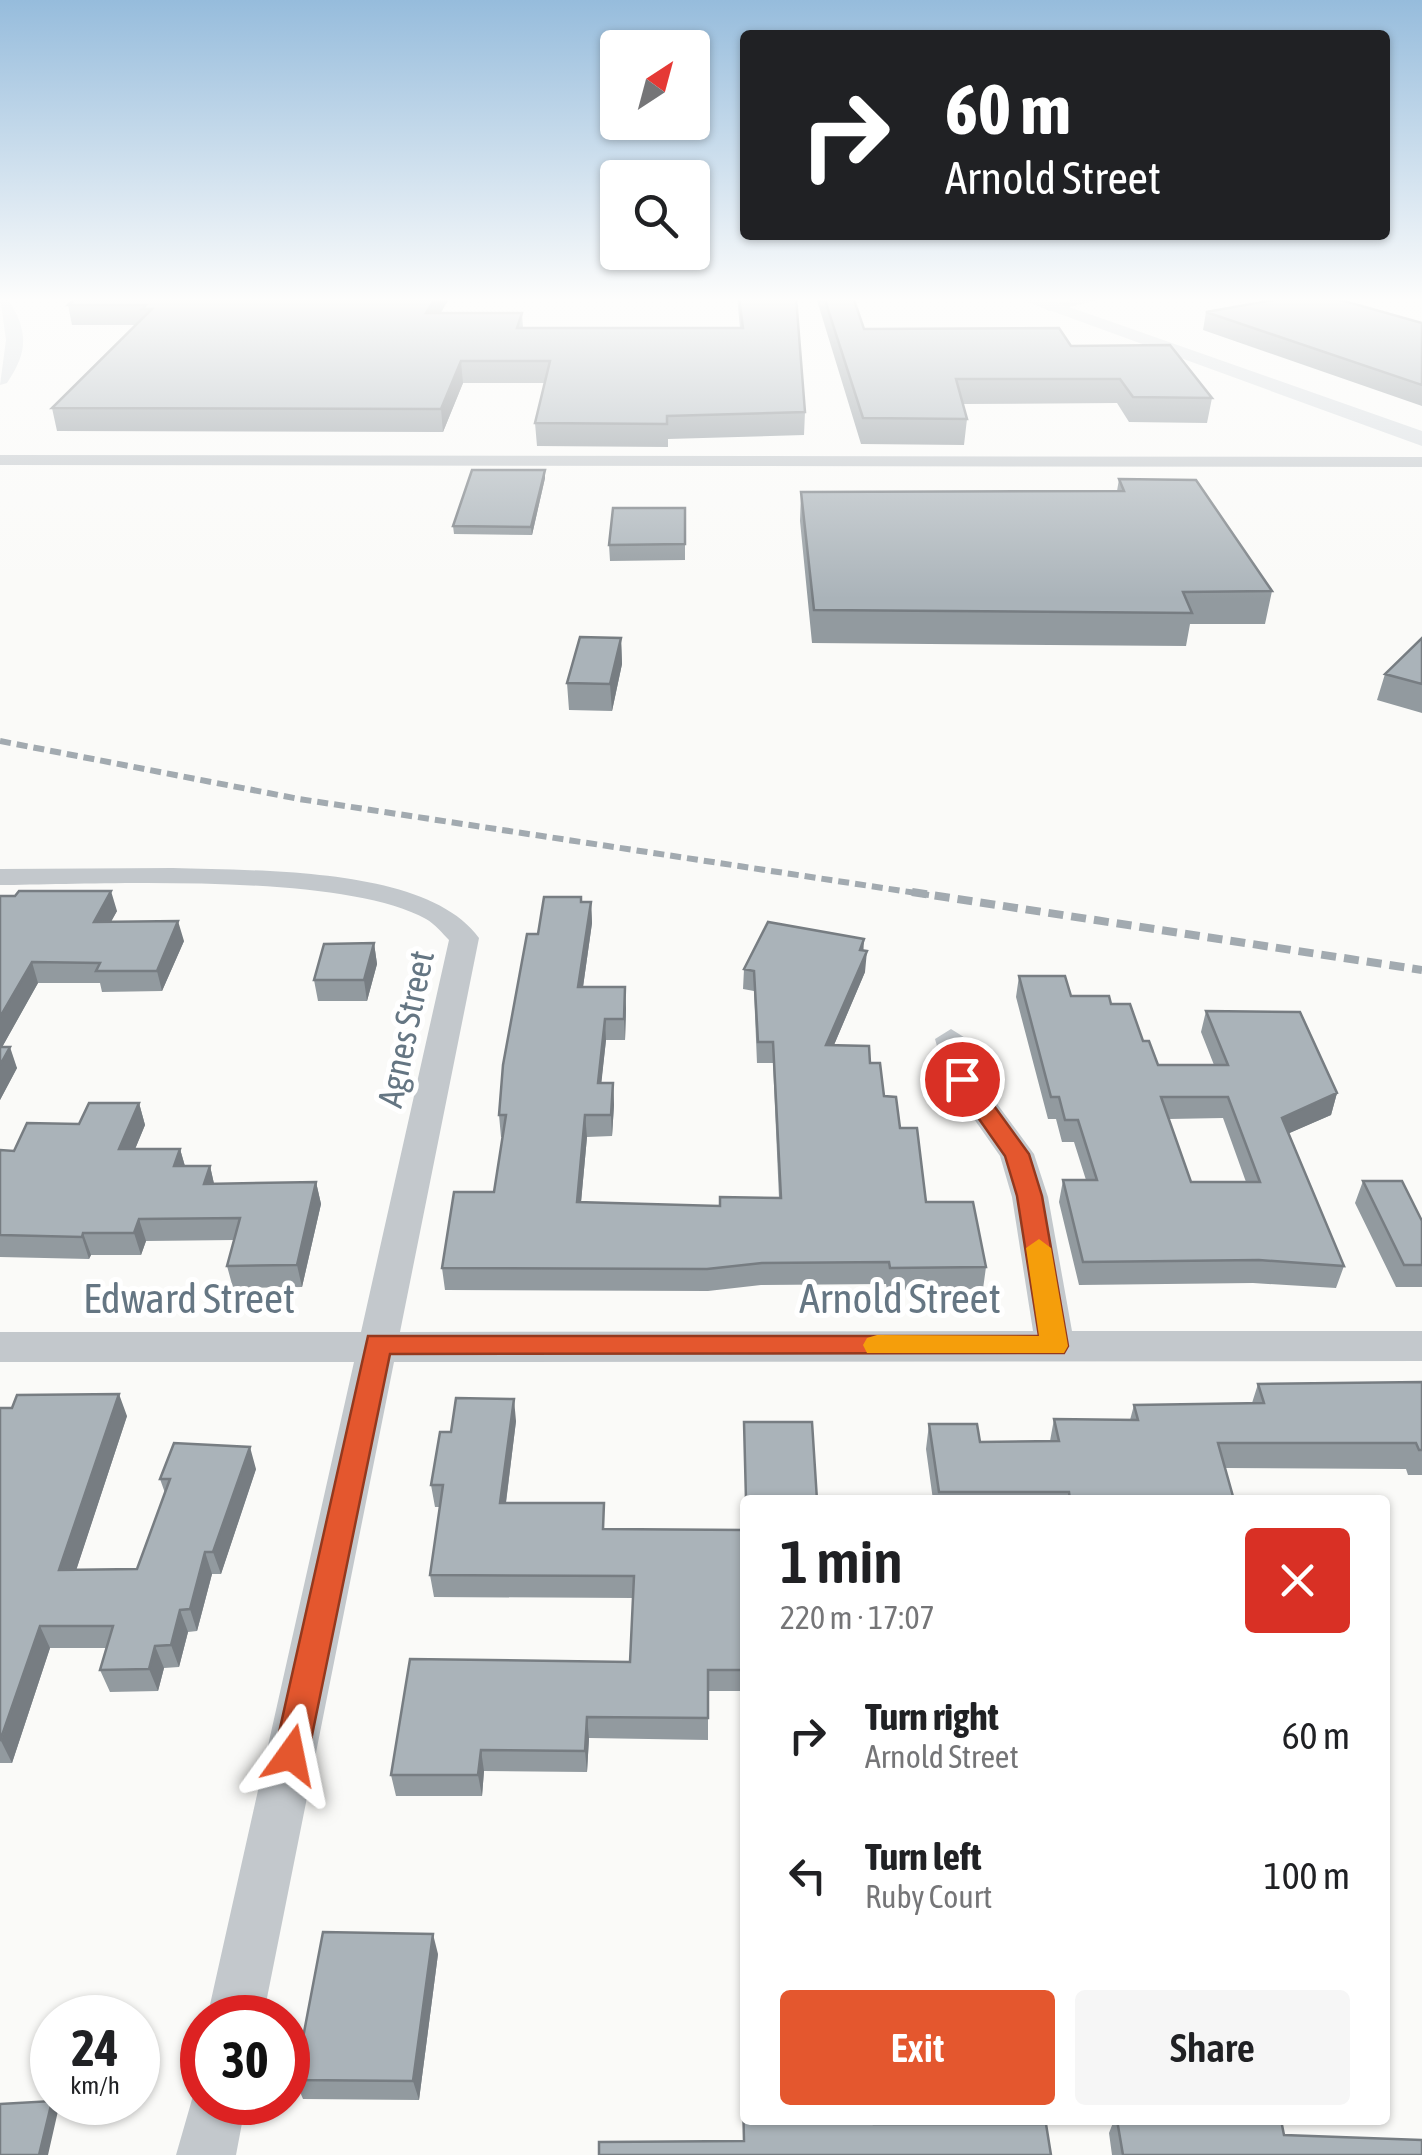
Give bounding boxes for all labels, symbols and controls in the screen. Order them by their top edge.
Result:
north arrow [600,30,710,140]
map controls [600,30,710,270]
text: 60 m [945,69,1071,149]
icon: right [780,70,910,200]
text: Arnold Street [945,152,1161,204]
button: search [600,160,710,270]
street label: Agnes Street [369,947,441,1111]
pin [920,1037,1005,1122]
icon: arrive [935,1052,990,1107]
street label: Edward Street [83,1274,295,1322]
street label: Arnold Street [799,1274,1001,1322]
text: 1 min [780,1527,903,1596]
button: close [1245,1528,1350,1633]
text: 220 m · 17:07 [780,1599,935,1636]
text: Turn right [865,1695,999,1738]
position arrow [239,1703,343,1807]
icon: right [780,1708,835,1763]
text: 60 m [1282,1714,1350,1757]
text: Arnold Street [865,1738,1019,1775]
text: Turn left [865,1835,981,1878]
icon: left [780,1848,835,1903]
text: 100 m [1264,1854,1350,1897]
text: Ruby Court [865,1878,992,1915]
button: Exit [780,1990,1055,2105]
button: Share [1075,1990,1350,2105]
speed limit sign: 30 [180,1995,310,2125]
text: 24 [71,2019,118,2077]
text: km/h [70,2071,120,2099]

